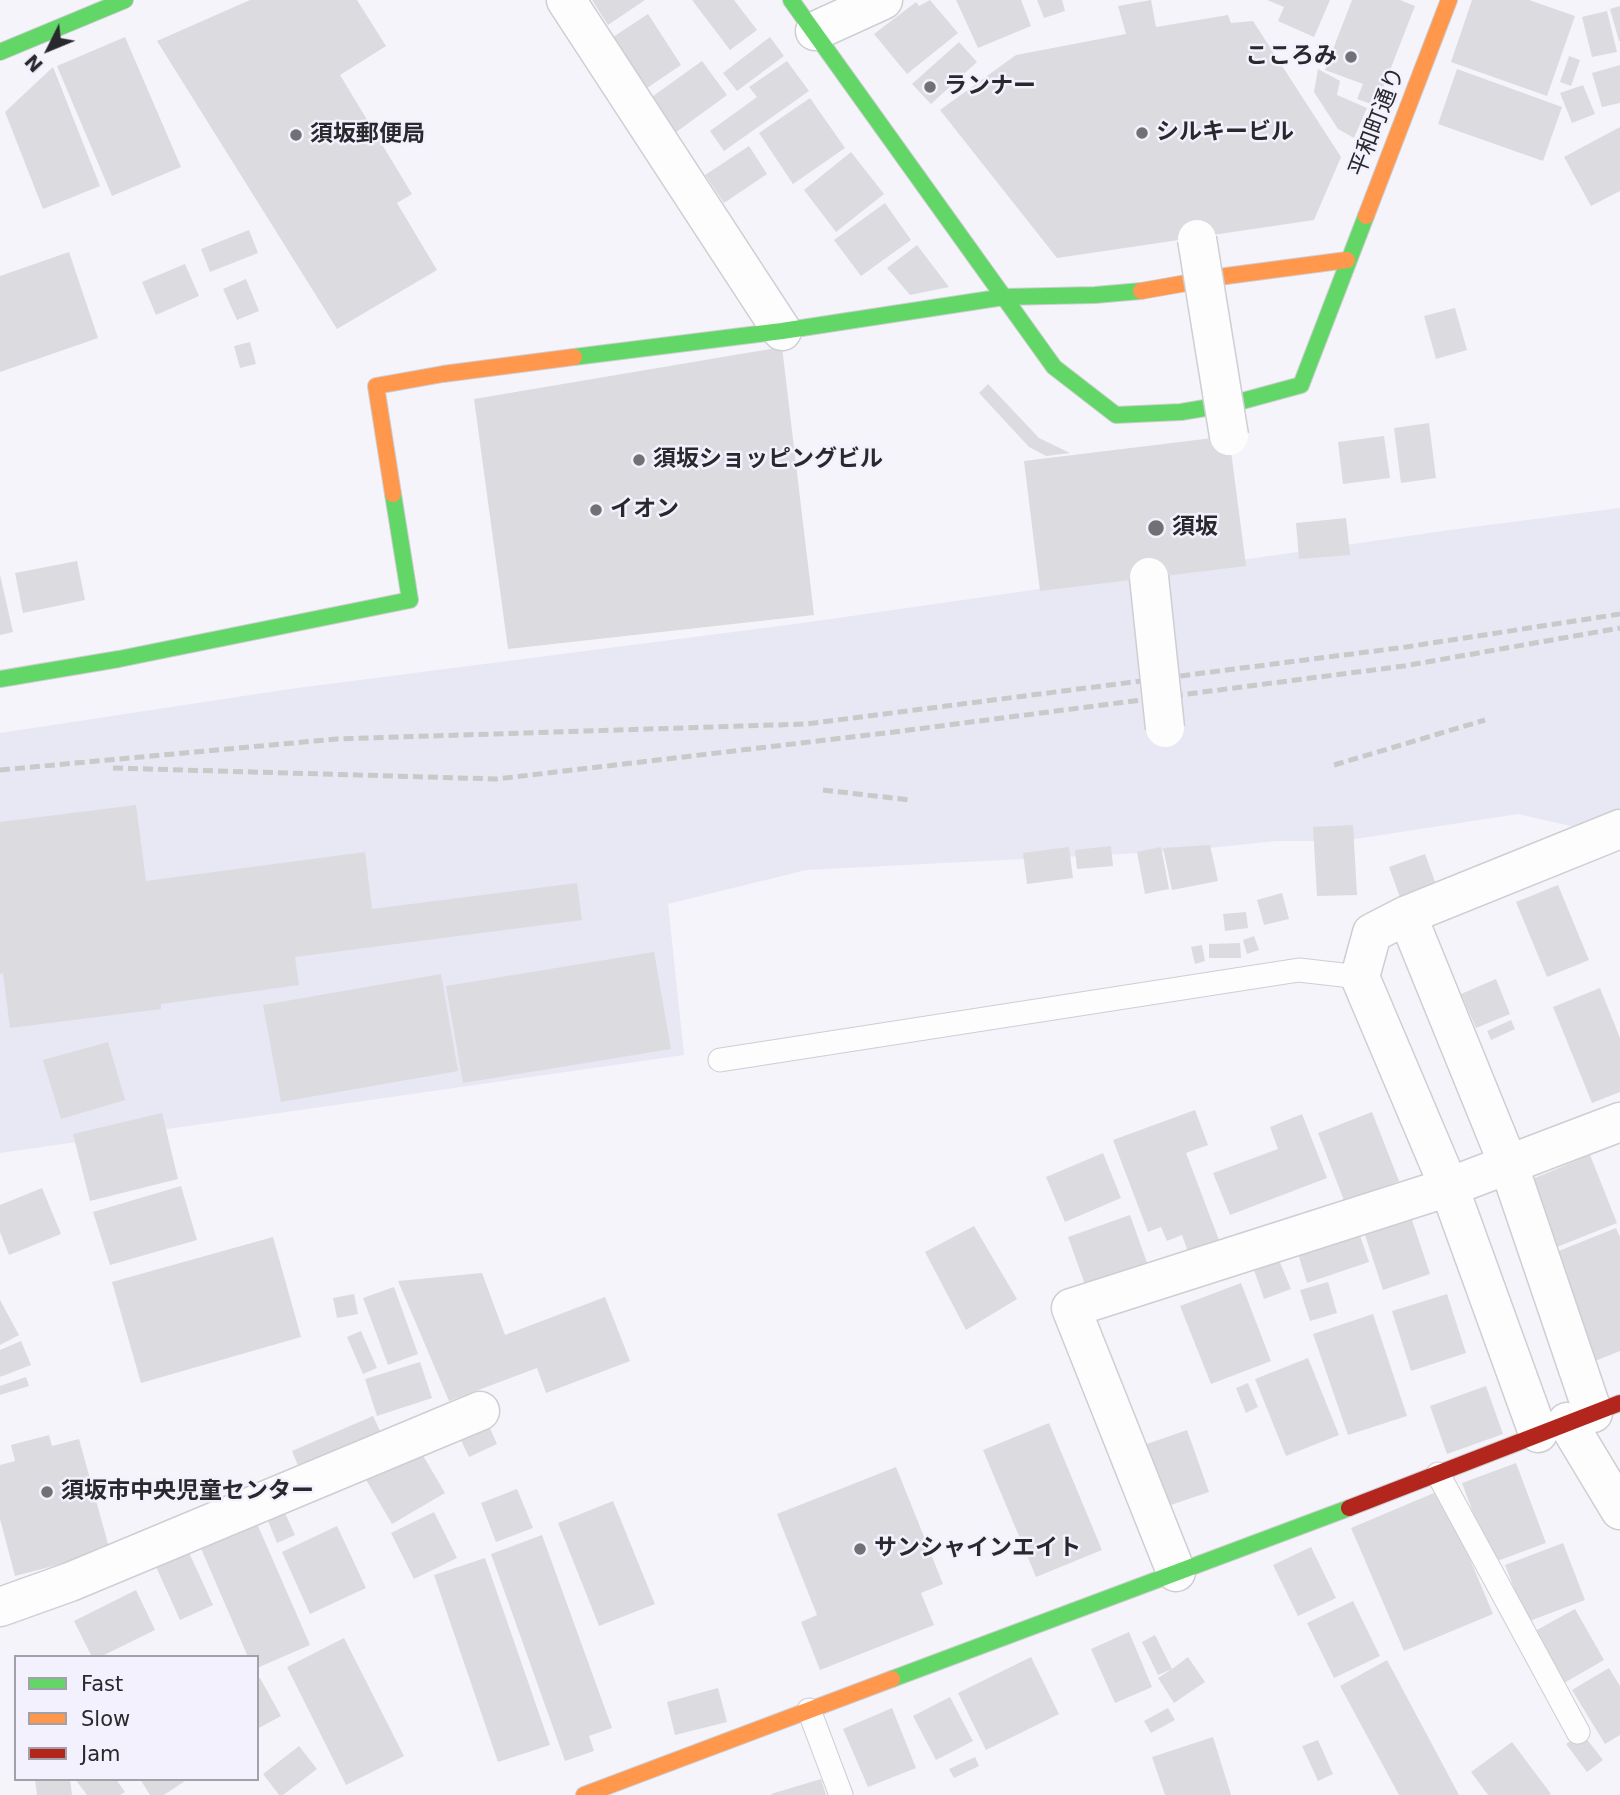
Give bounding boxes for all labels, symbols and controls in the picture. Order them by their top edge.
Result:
north arrow [14,14,84,84]
place label: こころみ [1245,43,1337,71]
marker: こころみ [1343,49,1359,65]
text: N [20,50,47,77]
street label: 平和町通り [1345,63,1411,181]
place label: ランナー [944,73,1036,101]
marker: ランナー [922,79,938,95]
place label: シルキービル [1156,119,1294,147]
place label: 須坂郵便局 [310,121,425,149]
marker: シルキービル [1134,125,1150,141]
marker: 須坂郵便局 [288,127,304,143]
place label: 須坂ショッピングビル [653,446,883,474]
marker: 須坂ショッピングビル [631,452,647,468]
place label: イオン [610,496,679,524]
marker: イオン [588,502,604,518]
place label: 須坂 [1172,514,1218,542]
marker: 須坂 [1146,518,1166,538]
place label: 須坂市中央児童センター [61,1478,314,1506]
marker: 須坂市中央児童センター [39,1484,55,1500]
place label: サンシャインエイト [874,1535,1081,1563]
marker: サンシャインエイト [852,1541,868,1557]
legend [14,1655,259,1781]
text: Fast [81,1672,123,1696]
text: Slow [81,1707,130,1731]
text: Jam [81,1742,121,1766]

